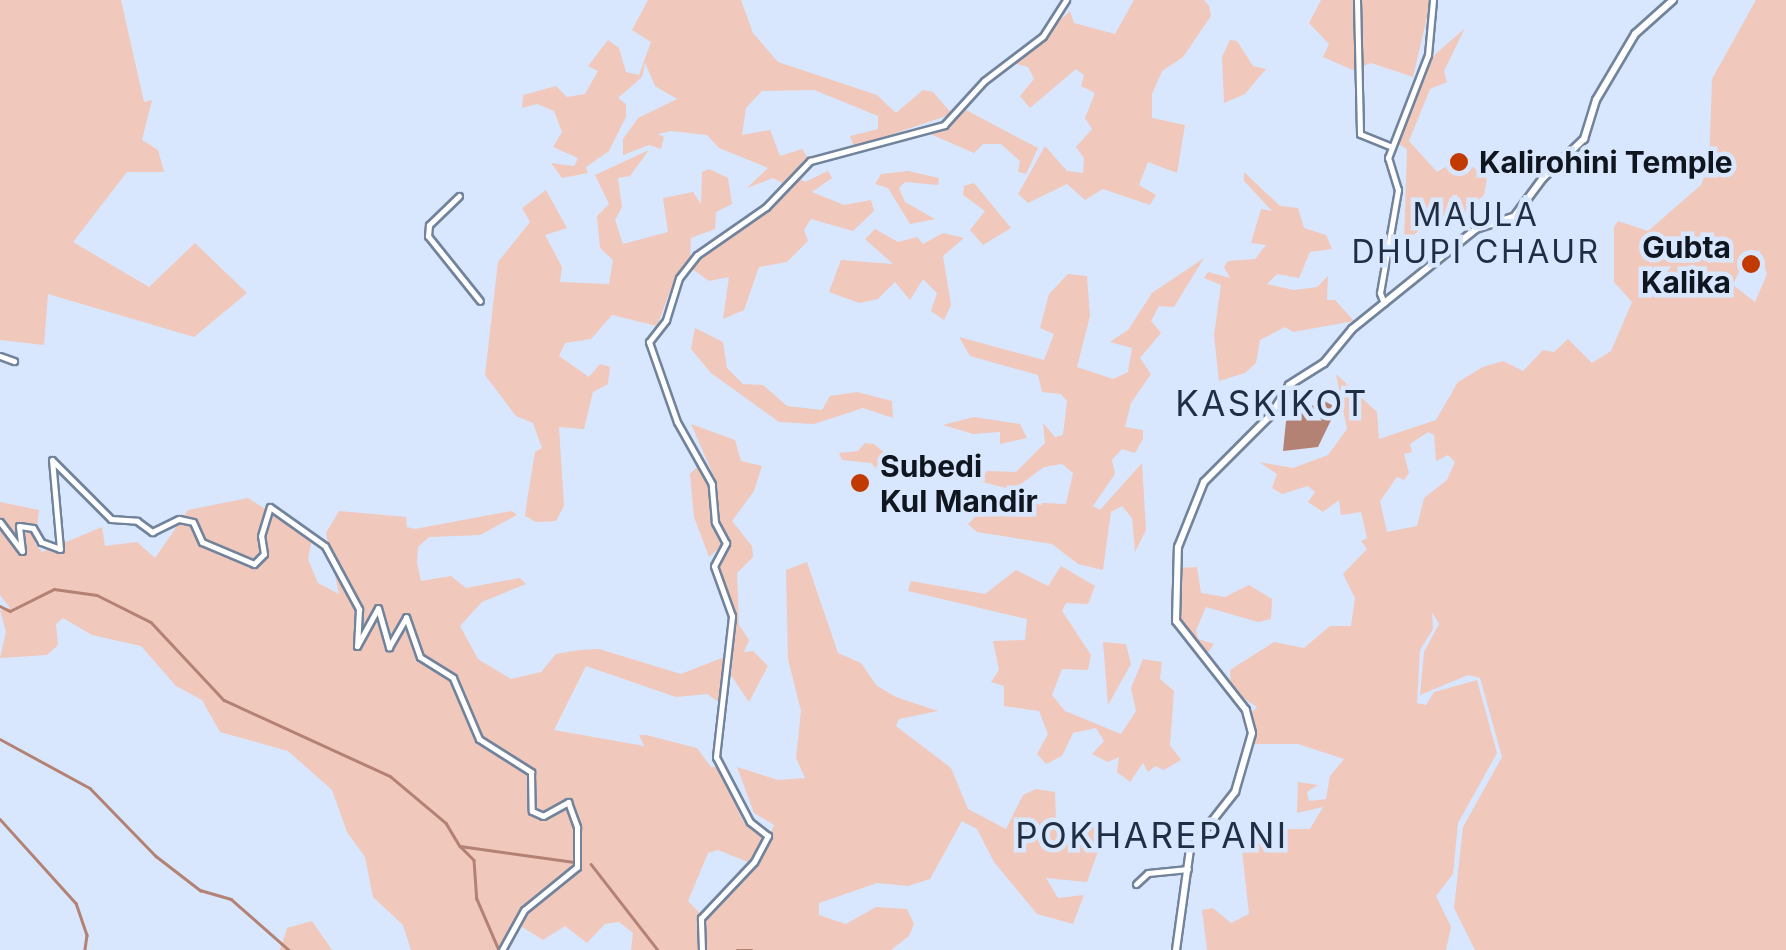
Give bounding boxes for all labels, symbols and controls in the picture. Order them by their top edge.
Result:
place label: Kalirohini Temple [1479,144,1733,180]
marker: Kalirohini Temple [1448,151,1470,173]
district label: MAULA DHUPI CHAUR [1351,197,1601,272]
place label: Gubta Kalika [1641,229,1731,300]
marker: Gubta Kalika [1740,253,1762,275]
district label: KASKIKOT [1175,382,1369,424]
place label: Subedi Kul Mandir [880,448,1038,518]
marker: Subedi Kul Mandir [849,472,871,494]
district label: POKHAREPANI [1015,814,1289,856]

